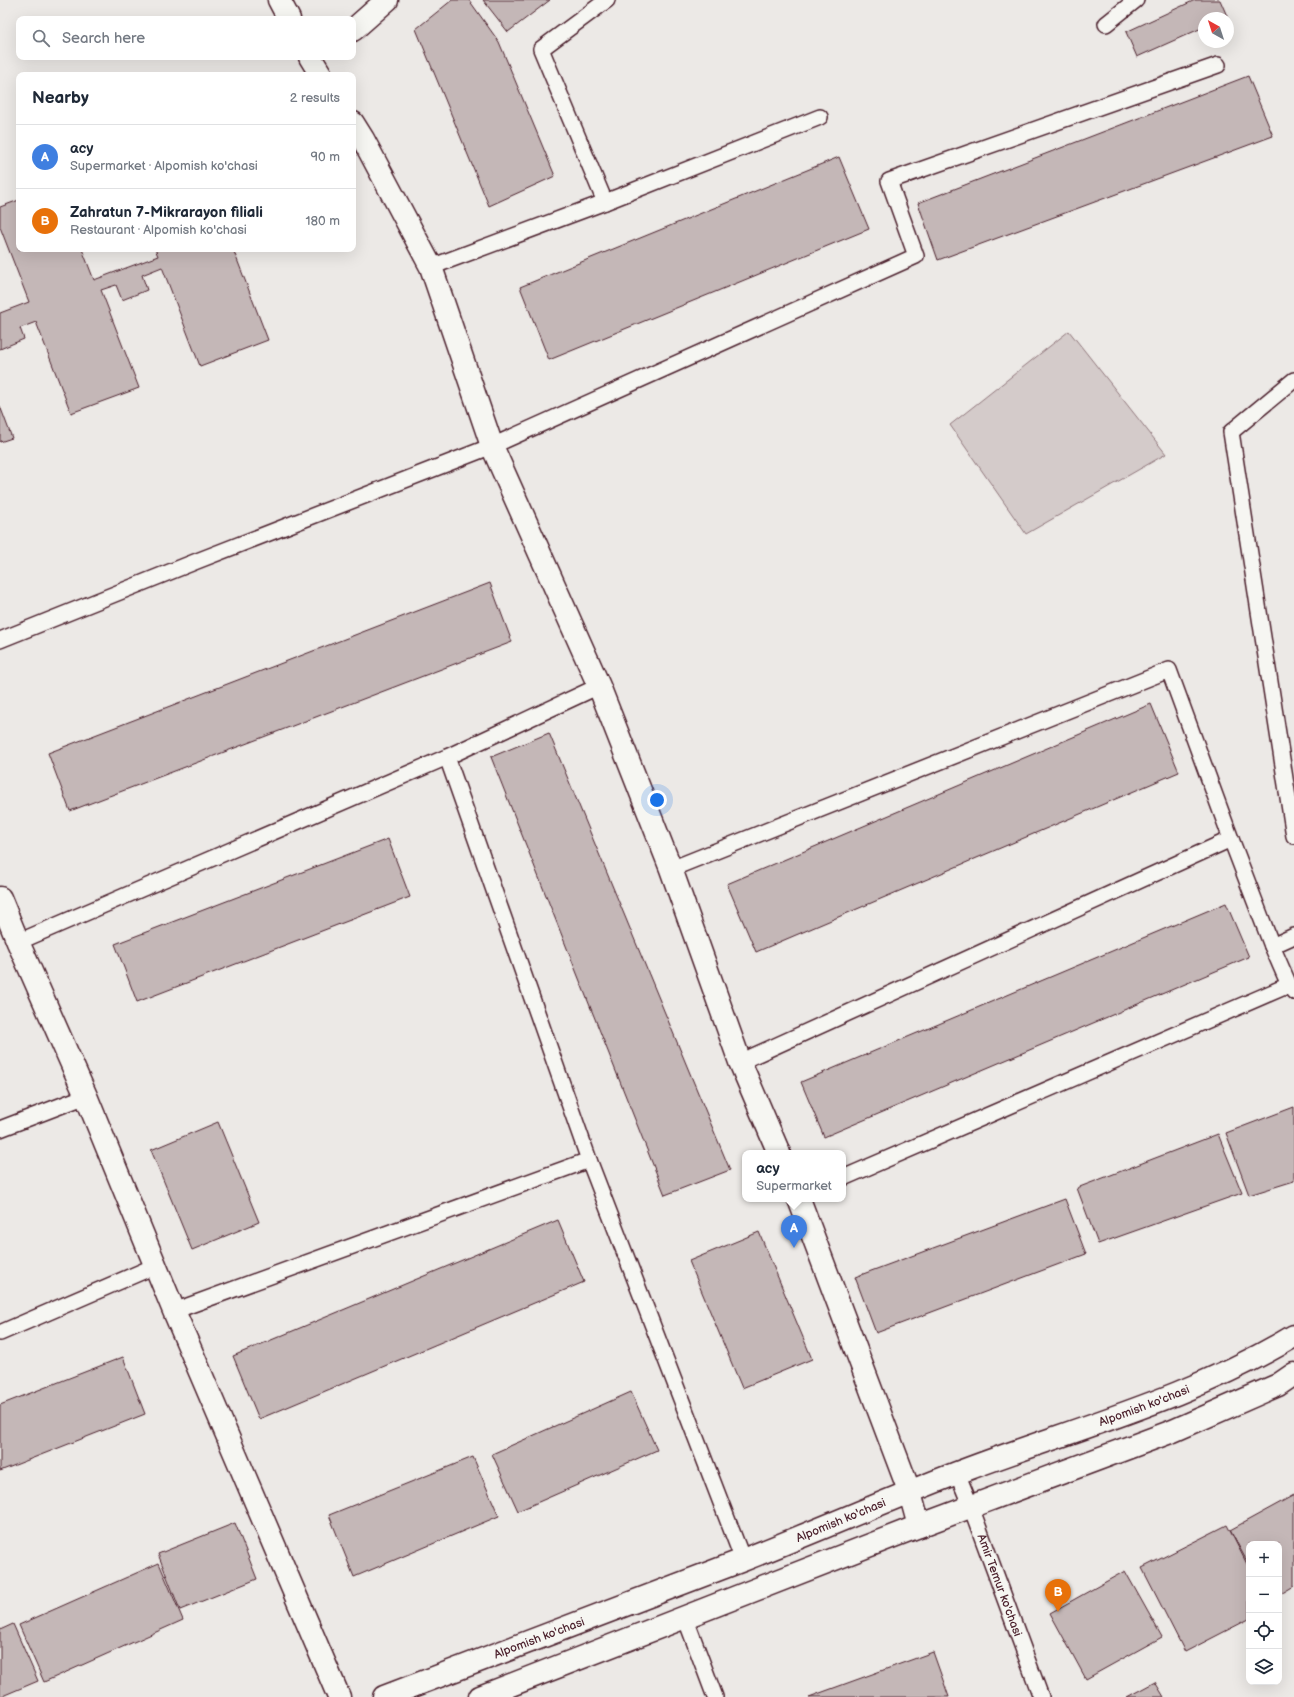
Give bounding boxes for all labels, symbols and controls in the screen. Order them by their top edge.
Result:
north arrow [1198,12,1234,48]
search box [16,16,356,60]
icon: search [30,27,52,49]
text: Search here [62,29,145,48]
text: Nearby [32,88,89,108]
text: 2 results [290,90,340,106]
text: асу [70,139,94,158]
text: A [41,149,49,165]
text: 90 m [311,149,340,165]
text: Supermarket · Alpomish ko'chasi [70,158,258,174]
text: Zahratun 7-Mikrarayon filiali [70,203,263,222]
text: B [40,213,50,229]
text: 180 m [305,213,340,229]
text: Restaurant · Alpomish ko'chasi [70,222,247,238]
your location [647,790,667,810]
popup [742,1150,846,1202]
text: асу [756,1159,780,1178]
text: Supermarket [756,1178,832,1194]
pin: A [781,1215,807,1248]
street label: Alpomish ko'chasi [1097,1382,1192,1430]
street label: Alpomish ko'chasi [794,1495,888,1545]
street label: Amir Temur ko'chasi [974,1532,1026,1639]
map controls [1246,1541,1282,1685]
button: + [1246,1541,1282,1577]
button: − [1246,1577,1282,1613]
pin: B [1045,1579,1071,1612]
button: locate [1246,1613,1282,1649]
street label: Alpomish ko'chasi [492,1614,587,1662]
button: layers [1246,1649,1282,1685]

